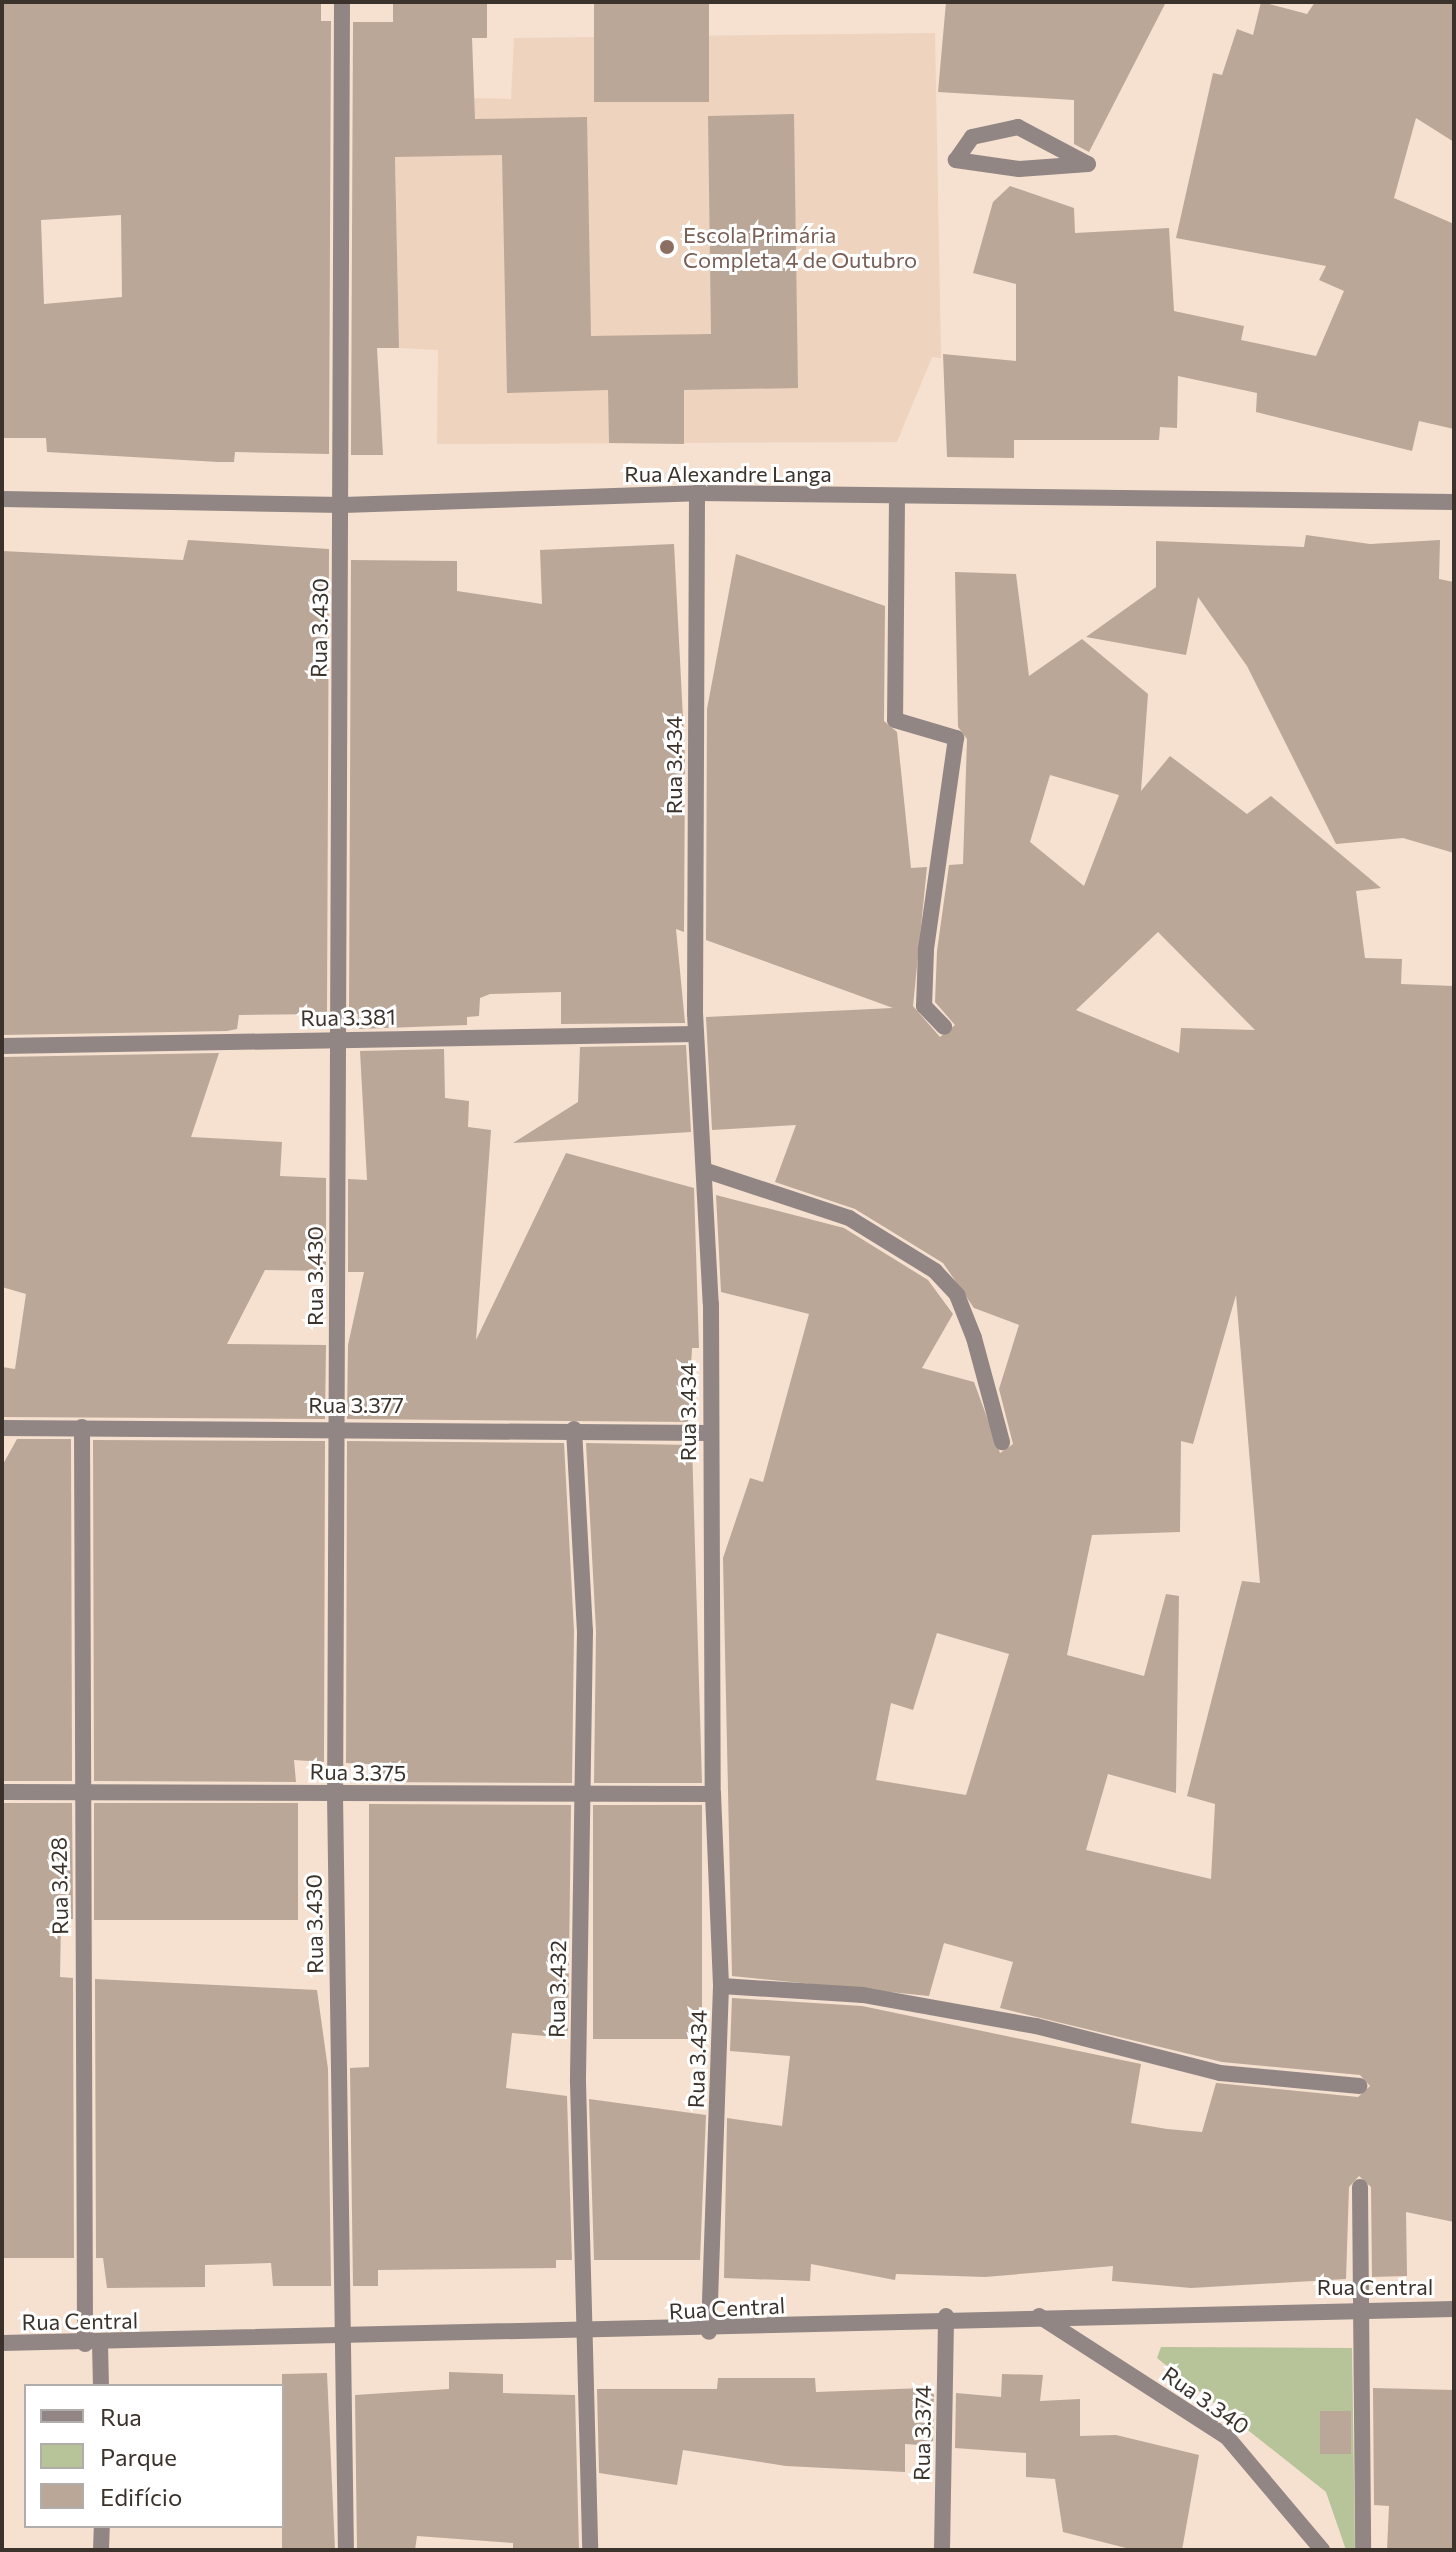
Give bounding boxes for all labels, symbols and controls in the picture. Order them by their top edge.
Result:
place label: Escola Primária Completa 4 de Outubro [683,221,917,272]
marker: Escola Primária Completa 4 de Outubro [658,238,676,256]
street label: Rua Alexandre Langa [624,461,832,487]
street label: Rua 3.430 [305,578,333,678]
street label: Rua 3.434 [661,716,687,814]
street label: Rua 3.381 [300,1003,396,1031]
street label: Rua 3.430 [302,1226,328,1326]
street label: Rua 3.434 [675,1363,701,1461]
street label: Rua 3.377 [308,1392,404,1418]
street label: Rua 3.375 [309,1758,407,1786]
street label: Rua 3.428 [45,1837,73,1935]
street label: Rua 3.430 [300,1874,328,1974]
street label: Rua 3.432 [543,1940,571,2038]
street label: Rua 3.434 [682,2009,712,2109]
street label: Rua Central [1317,2274,1433,2300]
street label: Rua Central [668,2292,786,2324]
street label: Rua Central [21,2307,139,2335]
street label: Rua 3.340 [1157,2360,1255,2440]
legend [24,2384,284,2528]
street label: Rua 3.374 [908,2385,936,2481]
text: Rua [100,2402,142,2431]
text: Parque [100,2442,177,2471]
text: Edifício [100,2482,182,2511]

